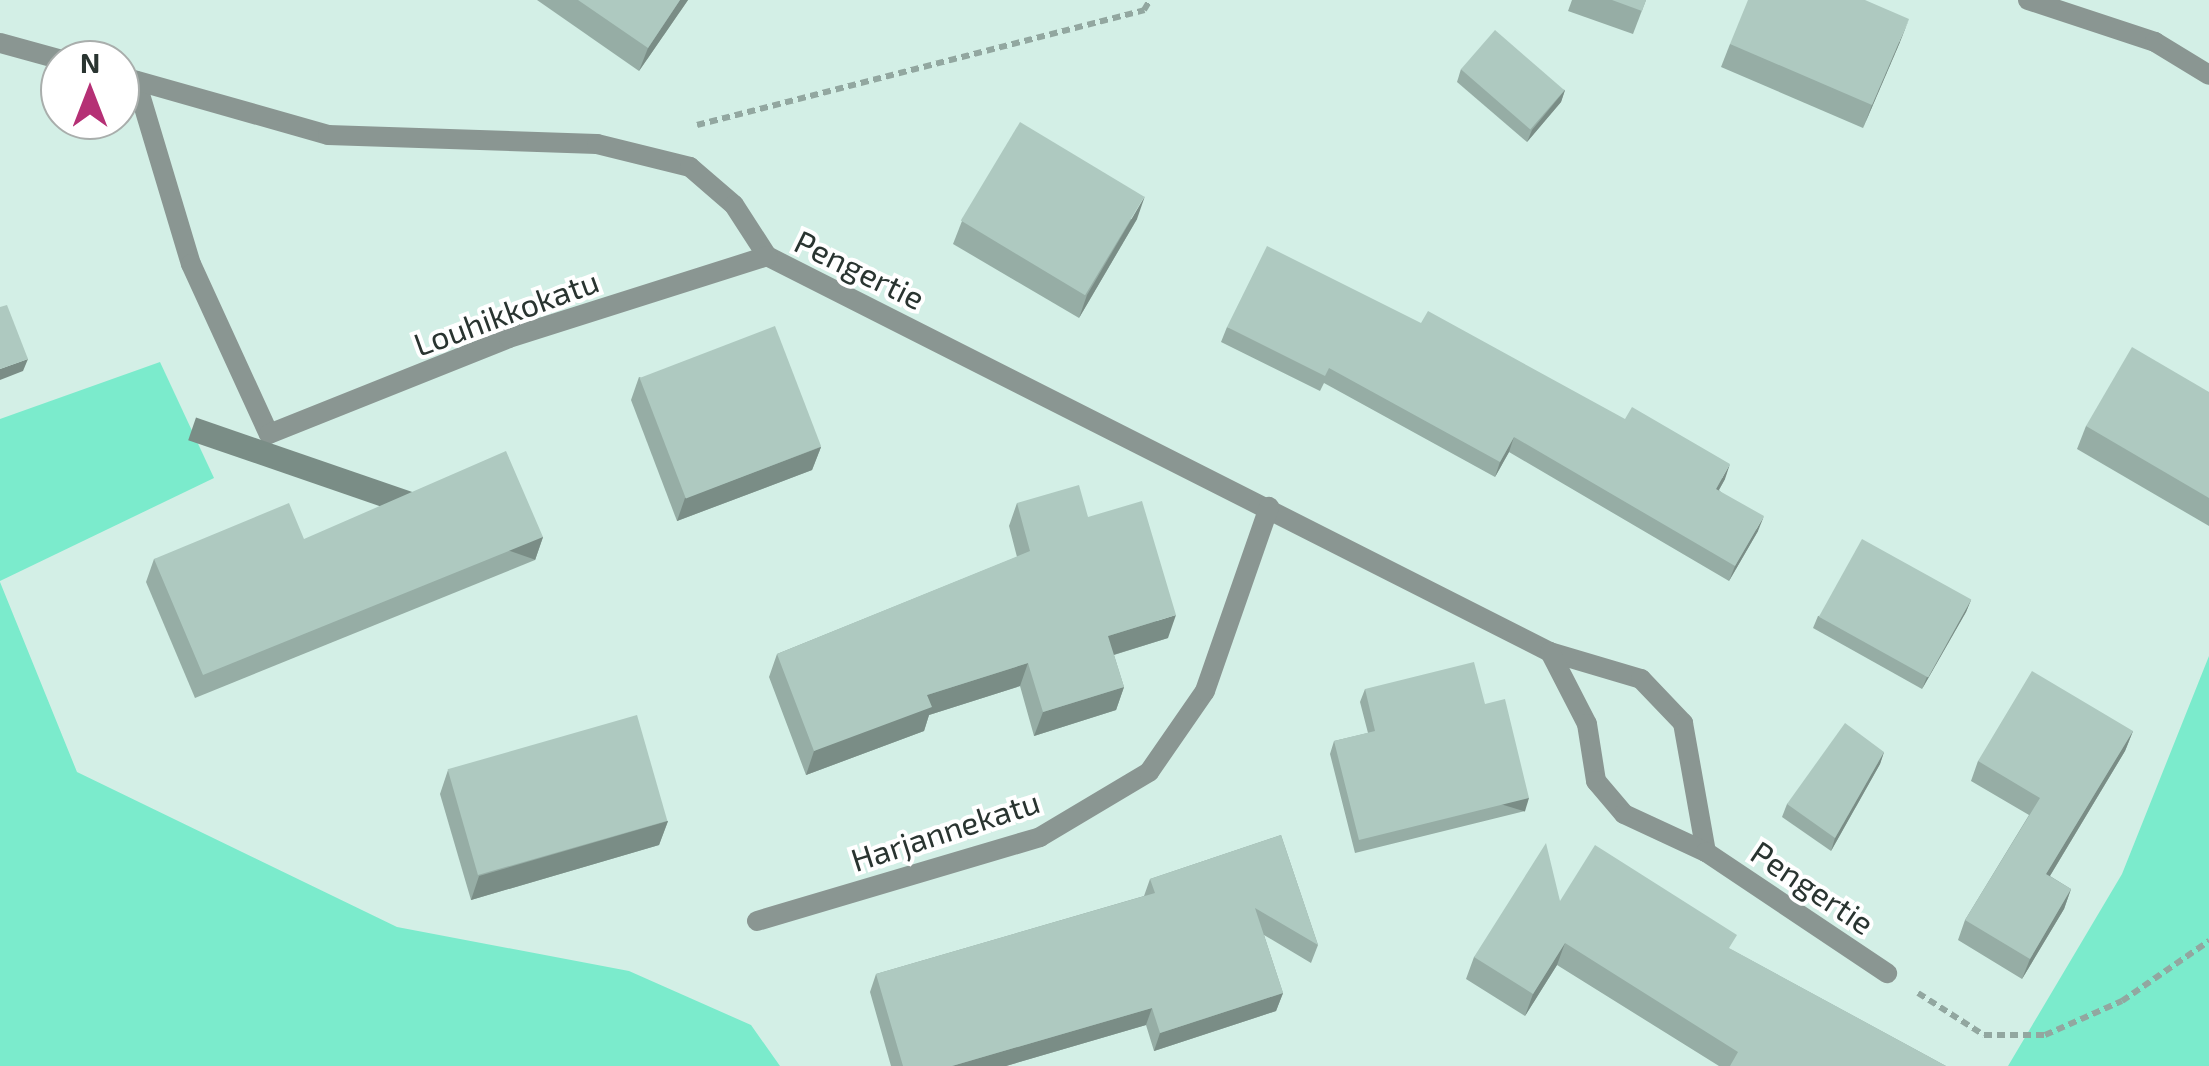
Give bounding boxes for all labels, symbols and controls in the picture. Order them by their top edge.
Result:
north arrow [40,40,140,140]
text: N [80,45,100,79]
street label: Pengertie [789,221,931,317]
street label: Louhikkokatu [408,261,604,363]
street label: Harjannekatu [846,781,1044,879]
street label: Pengertie [1744,832,1882,942]

